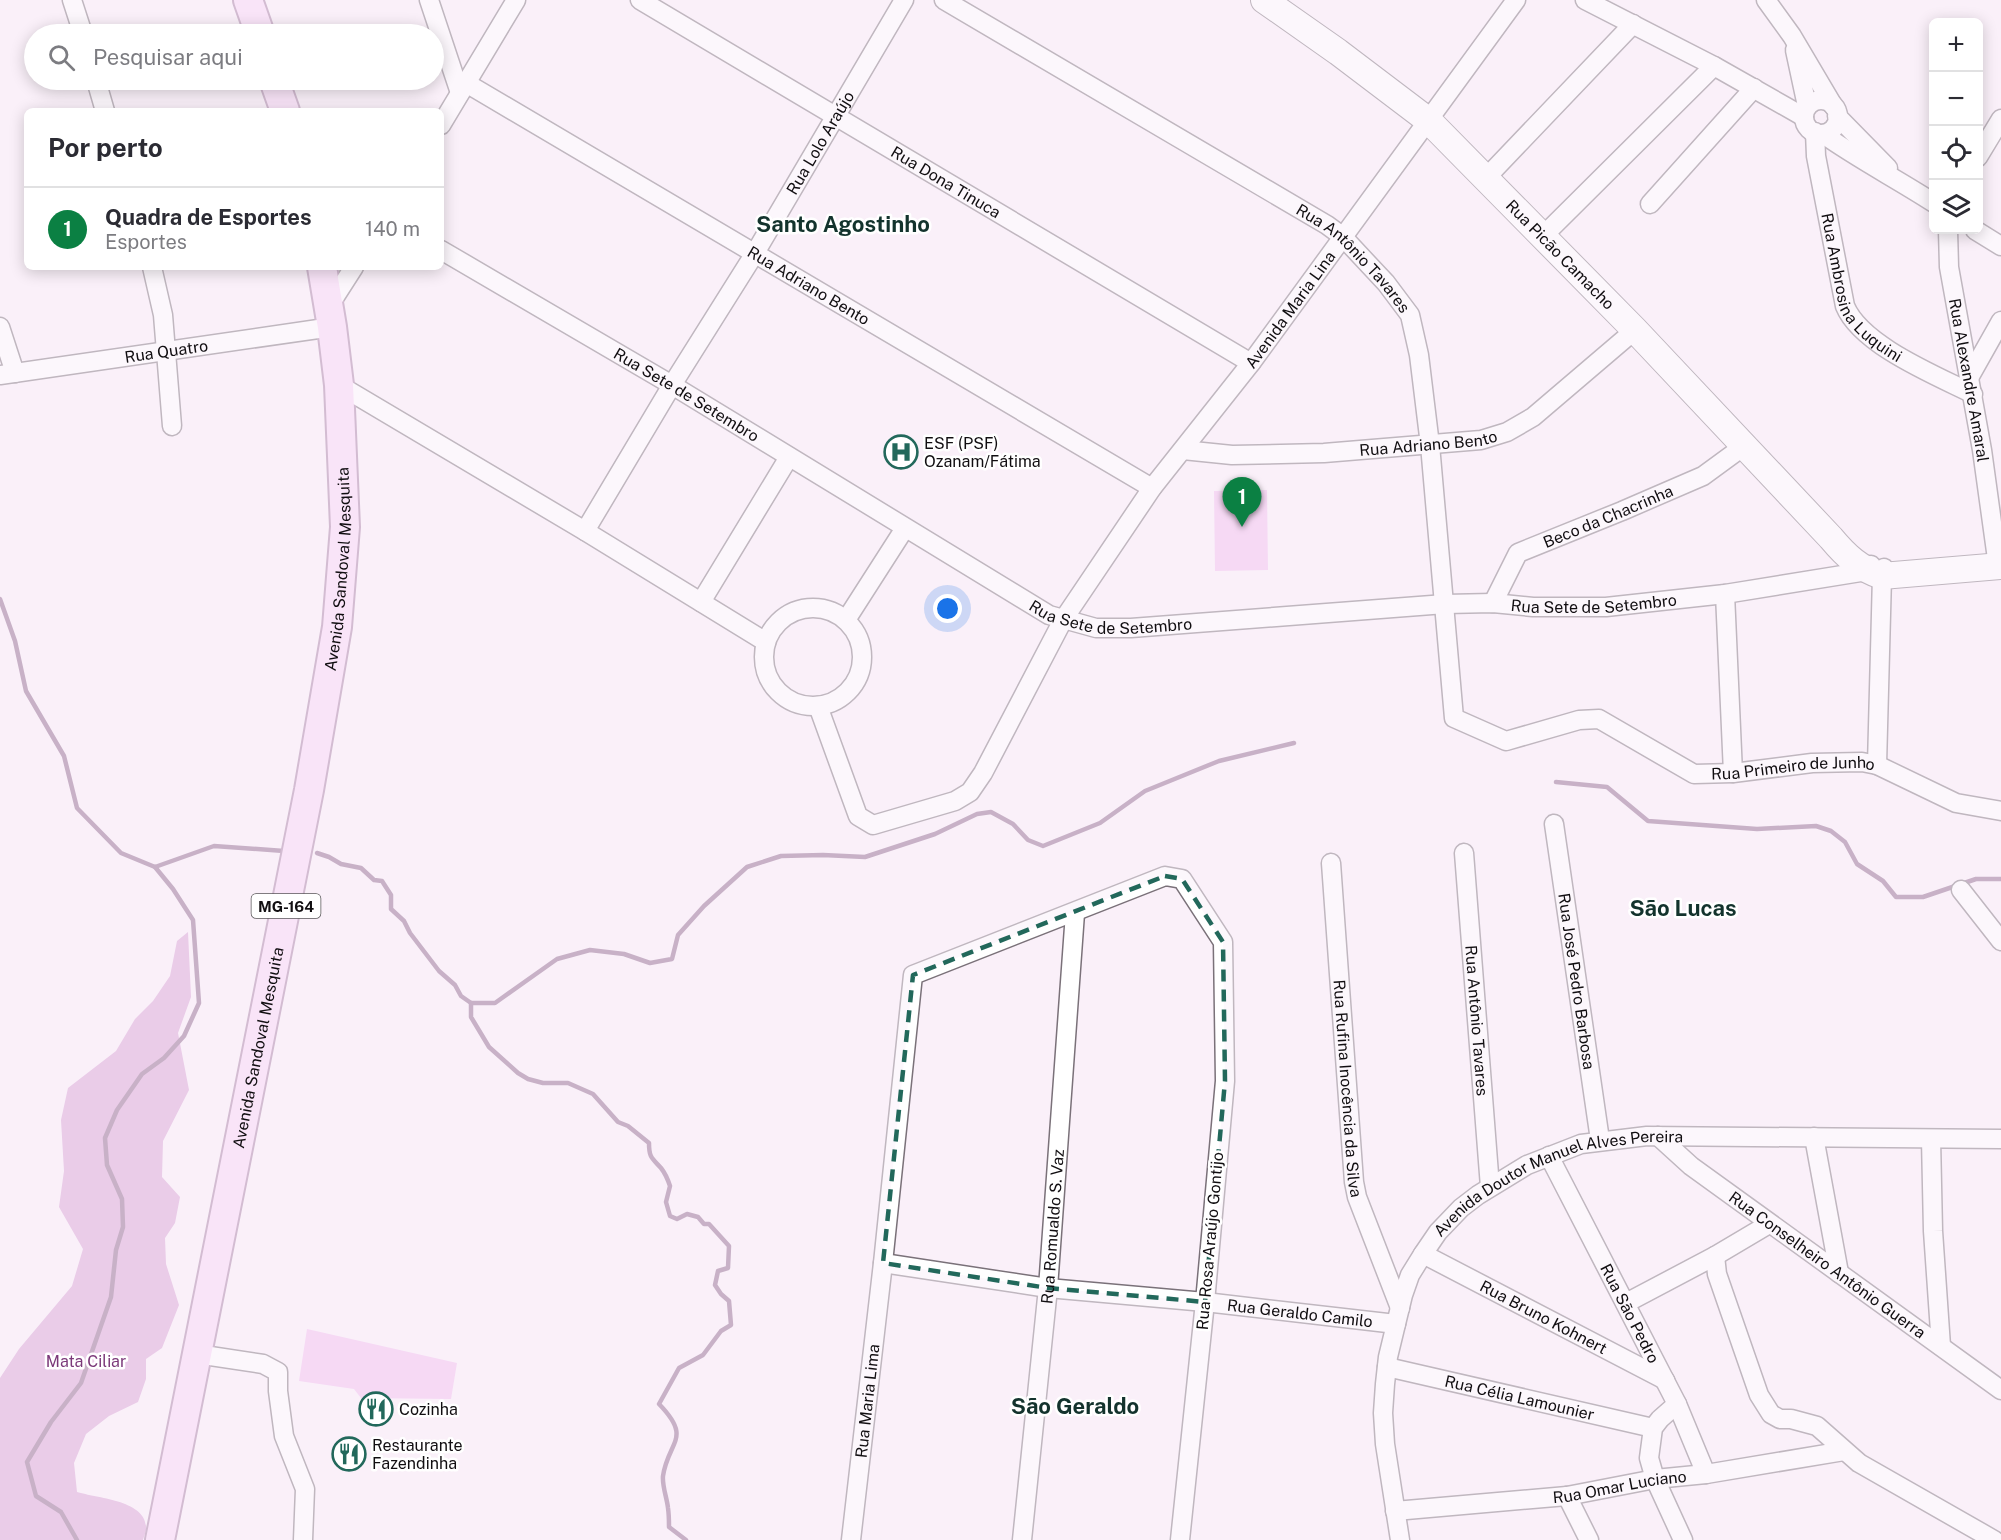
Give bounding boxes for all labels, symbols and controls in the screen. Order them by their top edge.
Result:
map controls [1929,18,1983,234]
button: + [1929,18,1983,72]
search box [24,24,444,90]
icon: search [45,41,78,74]
text: Pesquisar aqui [93,44,243,70]
button: − [1929,72,1983,126]
street label: Rua Lolo Araújo [782,87,858,198]
button: locate [1929,126,1983,180]
text: Por perto [48,132,163,163]
street label: Rua Dona Tinuca [888,142,1004,222]
button: layers [1929,180,1983,234]
street label: Rua Picão Camacho [1502,196,1619,313]
street label: Rua Antônio Tavares [1293,200,1414,316]
text: Quadra de Esportes [105,204,312,230]
district label: Santo Agostinho [756,211,930,237]
street label: Rua Ambrosina Luquini [1818,211,1905,366]
text: 1 [63,217,72,241]
text: 140 m [365,217,420,241]
text: Esportes [105,230,187,254]
street label: Rua Adriano Bento [744,242,873,329]
street label: Avenida Maria Lina [1241,247,1339,372]
street label: Rua Alexandre Amaral [1945,297,1993,464]
street label: Rua Quatro [123,336,209,366]
street label: Rua Sete de Setembro [610,344,763,446]
street label: Rua Adriano Bento [1359,426,1500,460]
hospital icon: ESF (PSF) Ozanam/Fátima [883,434,919,470]
place label: ESF (PSF) Ozanam/Fátima [924,434,1041,471]
street label: Avenida Sandoval Mesquita [320,467,355,672]
pin: 1 [1222,478,1262,527]
street label: Beco da Chacrinha [1540,481,1676,551]
street label: Rua Sete de Setembro [1510,590,1678,617]
your location [933,594,962,623]
street label: Rua Sete de Setembro [1026,596,1193,638]
street label: Rua Primeiro de Junho [1711,752,1877,783]
street label: Rua José Pedro Barbosa [1555,892,1599,1071]
road number: MG-164 [252,894,320,918]
district label: São Lucas [1630,895,1737,921]
street label: Rua Antônio Tavares [1462,944,1492,1097]
street label: Avenida Sandoval Mesquita [229,945,287,1150]
street label: Rua Rufina Inocência da Silva [1330,979,1366,1199]
street label: Avenida Doutor Manuel Alves Pereira [1430,1126,1683,1240]
street label: Rua Romualdo S. Vaz [1037,1148,1067,1305]
street label: Rua Rosa Araújo Gontijo [1193,1151,1227,1331]
street label: Rua Conselheiro Antônio Guerra [1726,1187,1929,1342]
street label: Rua São Pedro [1597,1260,1664,1366]
street label: Rua Bruno Kohnert [1477,1276,1610,1358]
street label: Rua Geraldo Camilo [1226,1295,1374,1331]
street label: Rua Maria Lima [851,1343,883,1459]
park label: Mata Ciliar [46,1352,126,1371]
street label: Rua Célia Lamounier [1443,1371,1596,1424]
restaurant icon: Cozinha [358,1391,394,1427]
district label: São Geraldo [1011,1393,1139,1419]
place label: Cozinha [399,1400,458,1419]
restaurant icon: Restaurante Fazendinha [331,1436,367,1472]
place label: Restaurante Fazendinha [372,1436,463,1473]
street label: Rua Omar Luciano [1552,1466,1687,1507]

